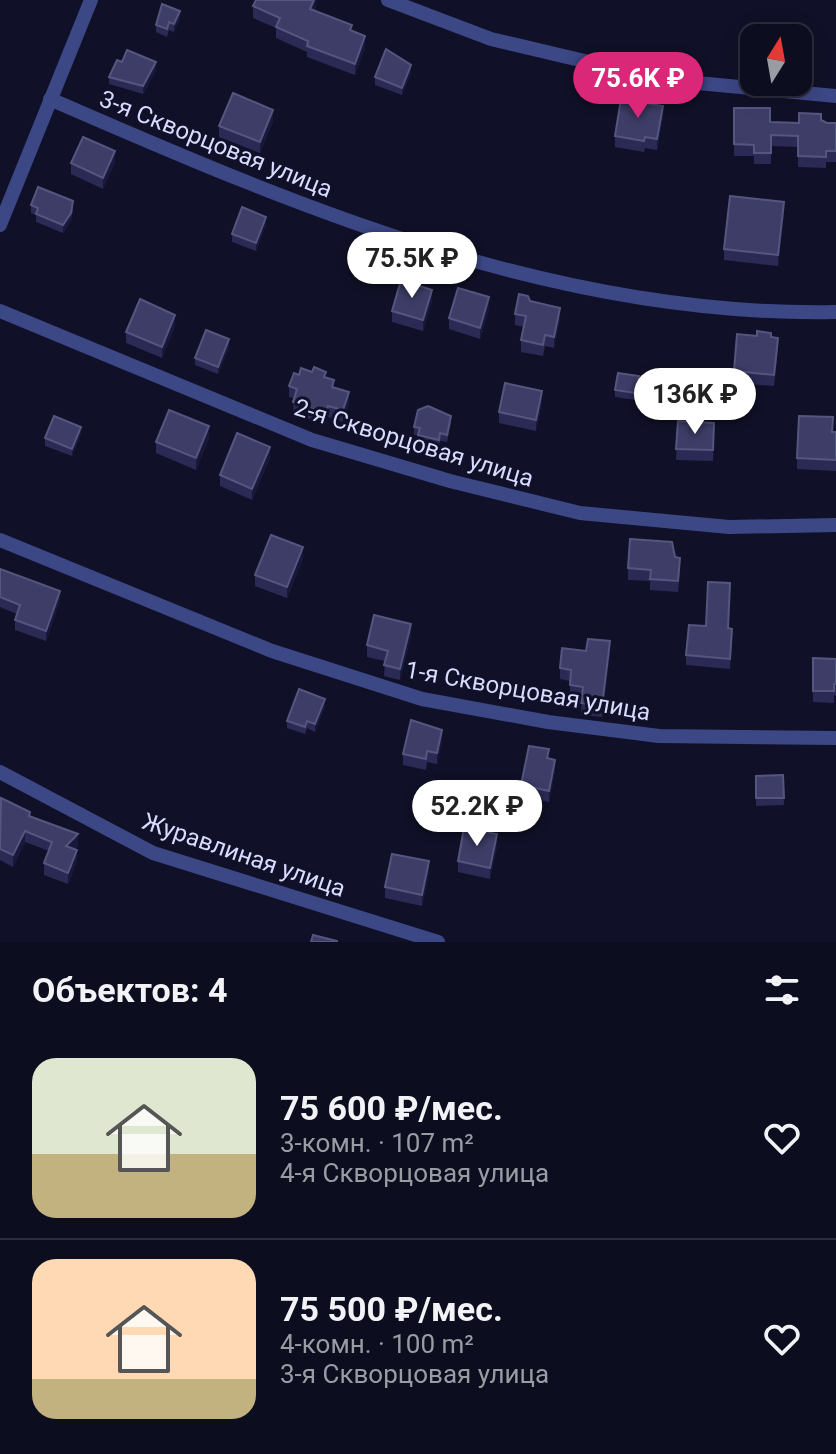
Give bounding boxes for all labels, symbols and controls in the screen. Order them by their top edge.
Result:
north arrow [740,24,812,96]
map controls [740,24,812,96]
pin: 75.6K ₽ [564,52,712,120]
text: 75.6K ₽ [591,63,685,93]
street label: 3-я Скворцовая улица [96,84,336,204]
pin: 75.5K ₽ [338,232,486,300]
text: 75.5K ₽ [365,243,459,273]
pin: 136K ₽ [630,368,760,436]
text: 136K ₽ [652,379,738,409]
street label: 2-я Скворцовая улица [291,393,537,493]
street label: 1-я Скворцовая улица [403,656,653,726]
pin: 52.2K ₽ [403,780,551,848]
text: 52.2K ₽ [430,791,524,821]
street label: Журавлиная улица [139,807,349,903]
icon: filters [760,968,804,1012]
text: Объектов: 4 [32,970,227,1010]
text: 75 600 ₽/мес. [280,1088,503,1128]
icon: home [96,1090,192,1186]
icon: heart [760,1116,804,1160]
text: 3-комн. · 107 m² [280,1128,474,1158]
text: 4-я Скворцовая улица [280,1158,549,1188]
text: 75 500 ₽/мес. [280,1289,503,1329]
icon: home [96,1291,192,1387]
icon: heart [760,1317,804,1361]
text: 4-комн. · 100 m² [280,1329,474,1359]
text: 3-я Скворцовая улица [280,1359,549,1389]

